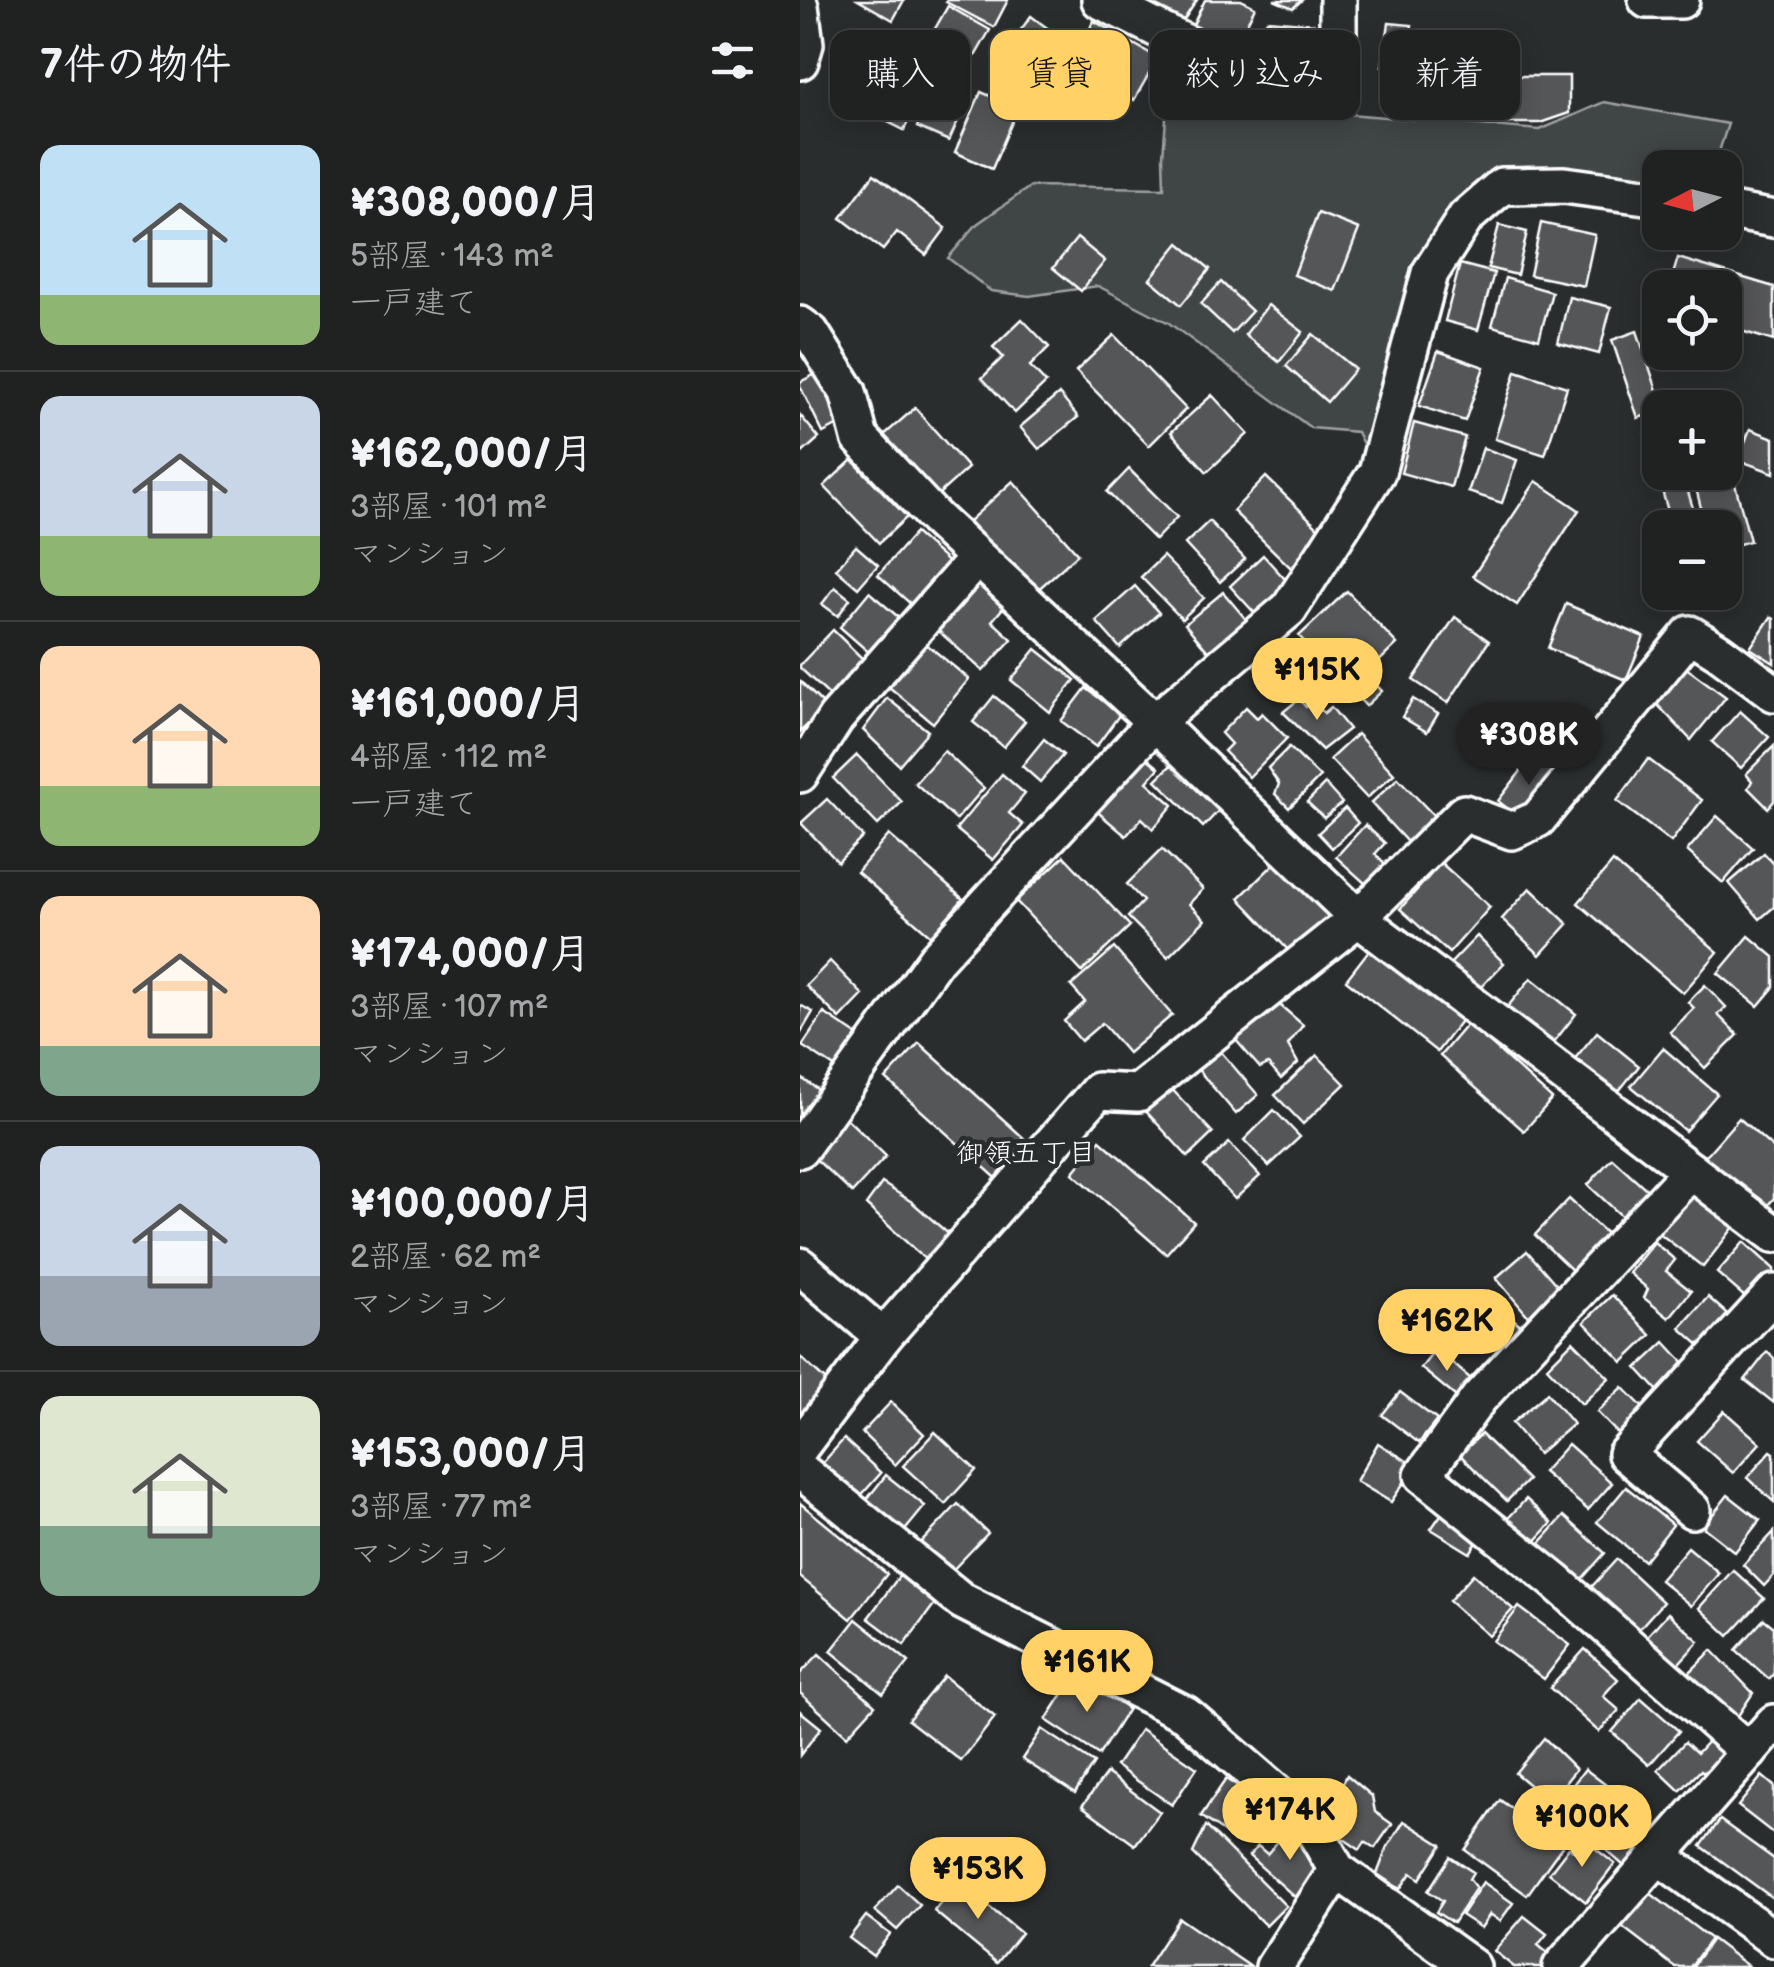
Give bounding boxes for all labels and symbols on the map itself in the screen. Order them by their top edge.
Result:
north arrow [1642,150,1742,250]
pin: ¥115K [1247,638,1387,723]
pin: ¥308K [1459,703,1599,788]
district label: 御領五丁目 [956,1137,1096,1170]
pin: ¥162K [1377,1289,1517,1374]
pin: ¥161K [1017,1630,1157,1715]
pin: ¥174K [1220,1778,1360,1863]
pin: ¥100K [1512,1785,1652,1870]
pin: ¥153K [908,1837,1048,1922]

